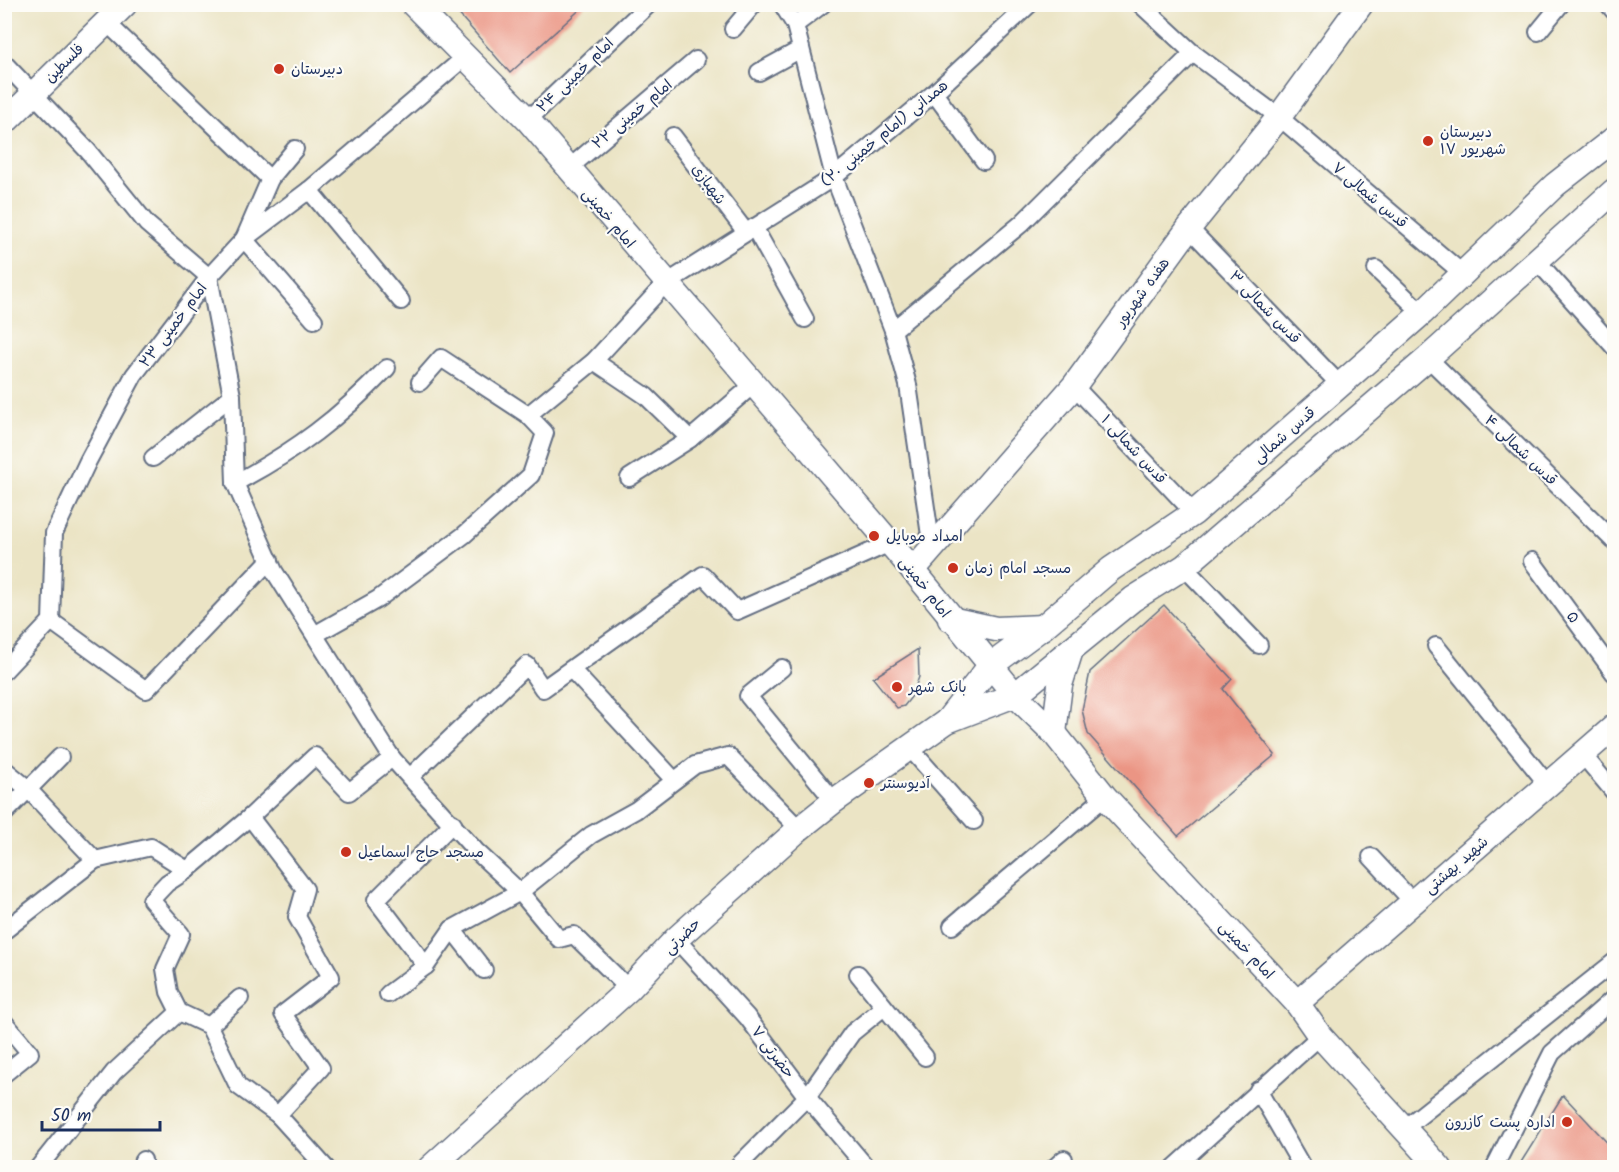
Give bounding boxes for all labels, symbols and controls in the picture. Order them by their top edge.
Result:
street label: امام خمینی ۲۴ [531,32,620,119]
street label: فلسطین [39,38,90,89]
place label: دبیرستان [291,58,343,82]
marker: دبیرستان [272,62,286,76]
street label: امام خمینی ۲۲ [587,74,678,156]
street label: همدانی (امام خمینی ۲۰) [815,74,954,193]
place label: دبیرستان ۱۷ شهریور [1440,121,1506,162]
marker: دبیرستان ۱۷ شهریور [1421,134,1435,148]
street label: ۷ قدس شمالی [1326,157,1413,235]
street label: شهبازی [685,159,732,210]
street label: امام خمینی [576,183,641,254]
street label: هفده شهریور [1109,253,1176,333]
street label: ۳ قدس شمالی [1223,265,1306,350]
street label: امام خمینی ۲۳ [134,278,214,373]
street label: قدس شمالی [1248,402,1321,470]
street label: قدس شمالی ۱ [1095,409,1172,490]
street label: قدس شمالی ۴ [1478,410,1562,492]
place label: امداد موبایل [886,525,963,549]
marker: امداد موبایل [867,529,881,543]
street label: امام خمینی [892,552,956,624]
place label: مسجد امام زمان [965,557,1071,581]
marker: مسجد امام زمان [946,561,960,575]
street label: ۵ [1559,606,1585,629]
place label: بانک شهر [907,676,967,700]
marker: بانک شهر [890,680,904,694]
place label: آدیوسنتر [880,772,931,796]
marker: آدیوسنتر [862,776,876,790]
street label: شهید بهشتی [1419,831,1494,901]
place label: مسجد حاج اسماعیل [358,841,484,865]
marker: مسجد حاج اسماعیل [339,845,353,859]
street label: حضرتی [658,913,707,961]
street label: امام خمینی [1213,916,1280,985]
street label: حضرتی ۷ [744,1021,800,1084]
scale bar [42,1094,160,1132]
text: 50 m [51,1102,91,1131]
place label: اداره پست کازرون [1445,1111,1555,1135]
marker: اداره پست کازرون [1560,1115,1574,1129]

